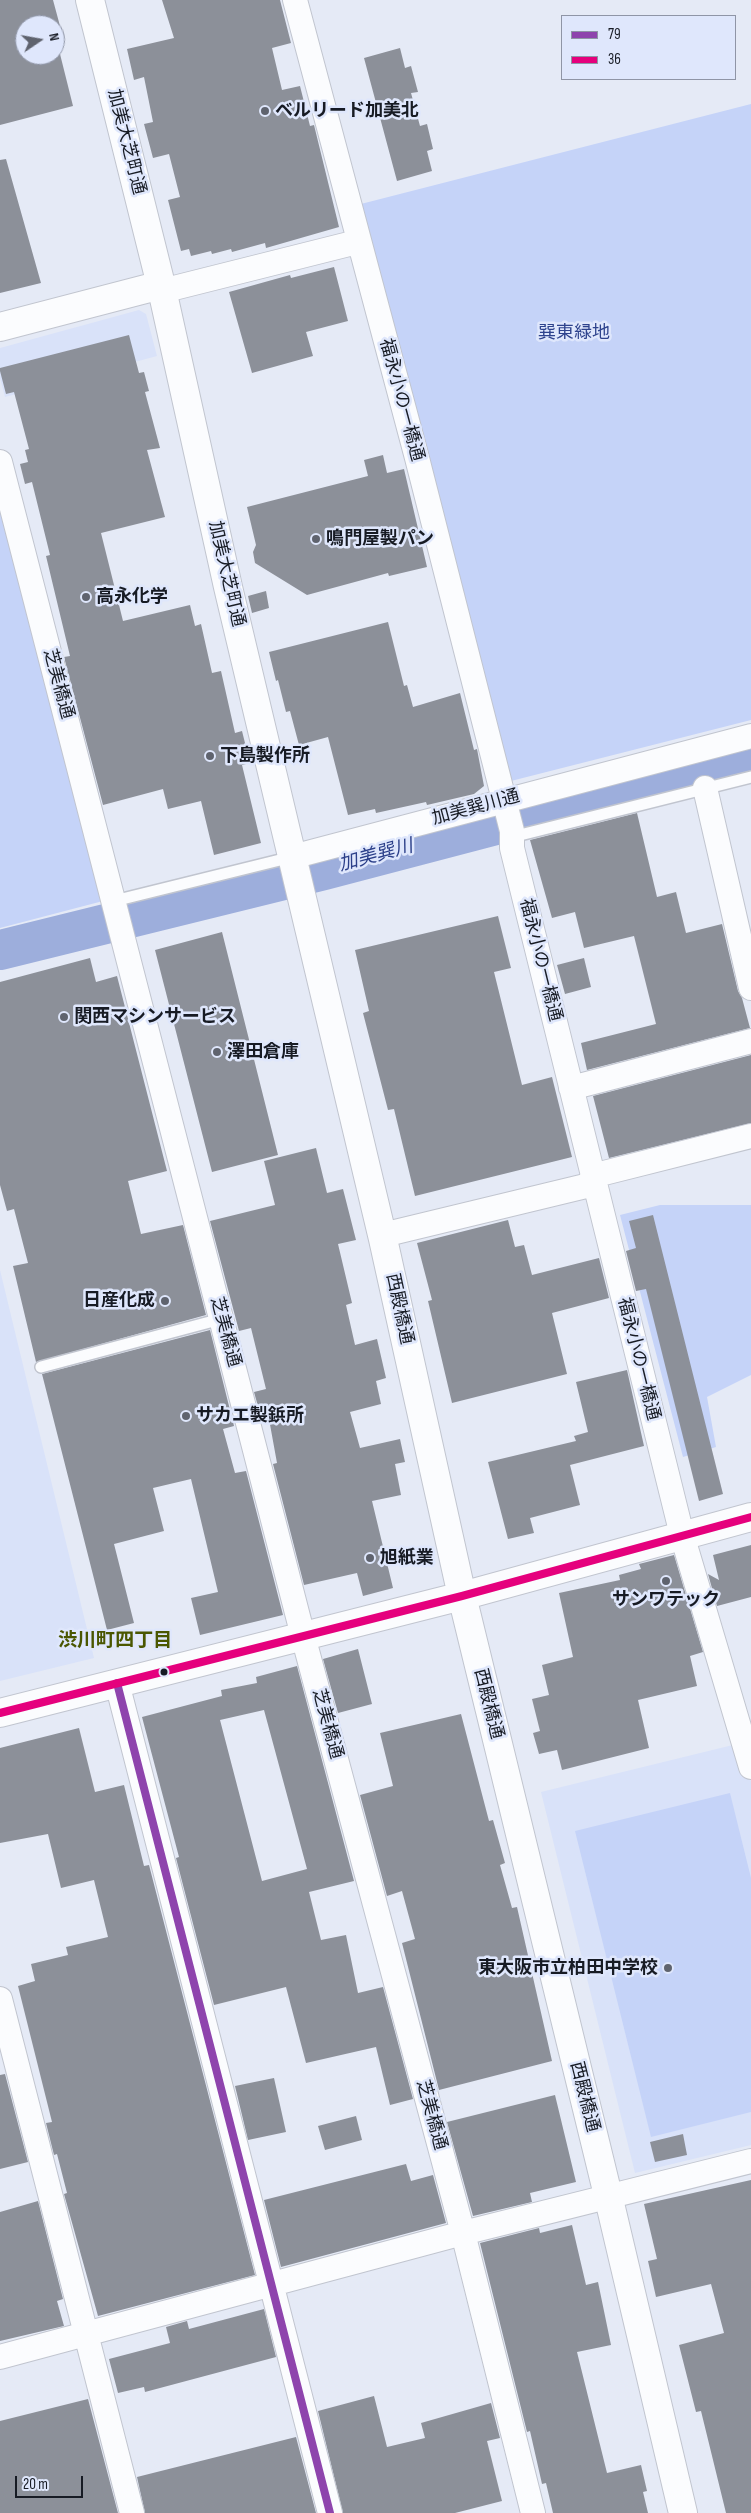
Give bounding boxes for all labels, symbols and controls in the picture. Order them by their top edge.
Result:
north arrow [15,15,65,65]
legend [561,15,736,80]
text: 79 [608,25,621,44]
text: N [45,32,63,42]
text: 36 [608,50,621,69]
street label: 加美大芝町通 [102,87,150,197]
place label: ベルリード加美北 [275,100,419,122]
marker: ベルリード加美北 [259,105,271,117]
park label: 巽東緑地 [538,322,610,344]
street label: 福永小の一橋通 [374,336,428,464]
street label: 加美大芝町通 [203,519,249,629]
place label: 鳴門屋製パン [326,528,434,550]
marker: 鳴門屋製パン [310,533,322,545]
place label: 高永化学 [96,586,168,608]
marker: 高永化学 [80,591,92,603]
street label: 芝美橋通 [38,646,78,722]
place label: 下島製作所 [220,745,310,767]
marker: 下島製作所 [204,750,216,762]
street label: 加美巽川通 [430,786,522,830]
water label: 加美巽川 [336,835,416,877]
street label: 福永小の一橋通 [514,896,566,1024]
place label: 関西マシンサービス [74,1006,236,1028]
marker: 関西マシンサービス [58,1011,70,1023]
place label: 澤田倉庫 [227,1041,299,1063]
marker: 澤田倉庫 [211,1046,223,1058]
street label: 西殿橋通 [381,1272,417,1346]
place label: 日産化成 [83,1290,155,1312]
street label: 芝美橋通 [205,1294,245,1370]
marker: 日産化成 [159,1295,171,1307]
street label: 福永小の一橋通 [612,1295,664,1423]
place label: サカエ製鋲所 [196,1405,304,1427]
marker: サカエ製鋲所 [180,1410,192,1422]
place label: 旭紙業 [380,1547,434,1569]
marker: 旭紙業 [364,1552,376,1564]
marker: サンワテック [660,1575,672,1587]
place label: サンワテック [612,1589,720,1611]
district label: 渋川町四丁目 [58,1630,172,1652]
street label: 西殿橋通 [469,1666,507,1742]
unlabelled marker [159,1667,169,1677]
street label: 芝美橋通 [307,1686,347,1762]
place label: 東大阪市立柏田中学校 [478,1957,658,1979]
marker: 東大阪市立柏田中学校 [662,1962,674,1974]
street label: 西殿橋通 [565,2059,603,2135]
street label: 芝美橋通 [411,2077,451,2153]
scale bar [18,2466,85,2498]
text: 20 m [23,2475,48,2494]

